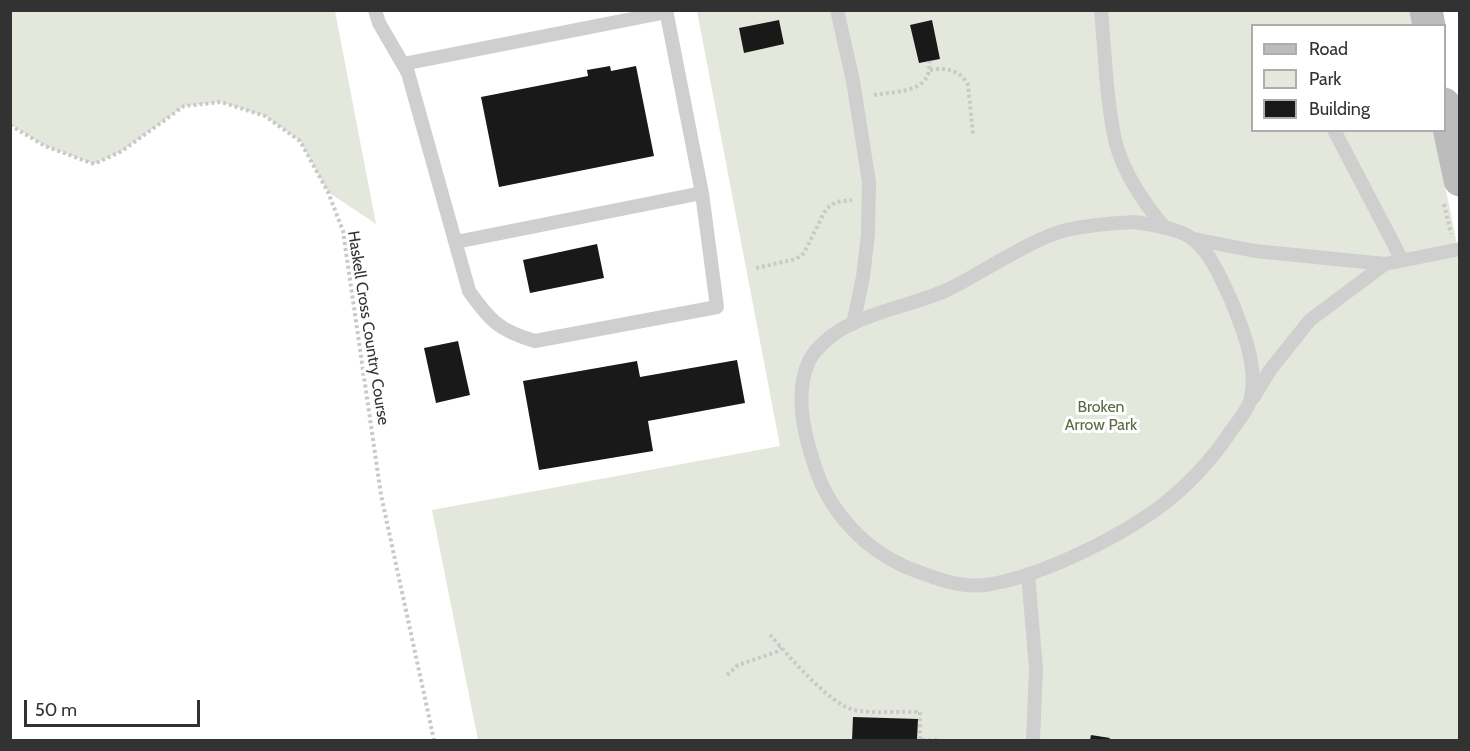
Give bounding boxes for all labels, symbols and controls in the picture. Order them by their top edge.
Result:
legend [1251,24,1446,132]
text: Road [1309,38,1348,60]
text: Park [1309,68,1341,90]
text: Building [1309,98,1370,120]
street label: Haskell Cross Country Course [343,230,393,426]
park label: Broken Arrow Park [1065,397,1137,435]
scale bar [27,688,202,726]
text: 50 m [35,699,77,721]

